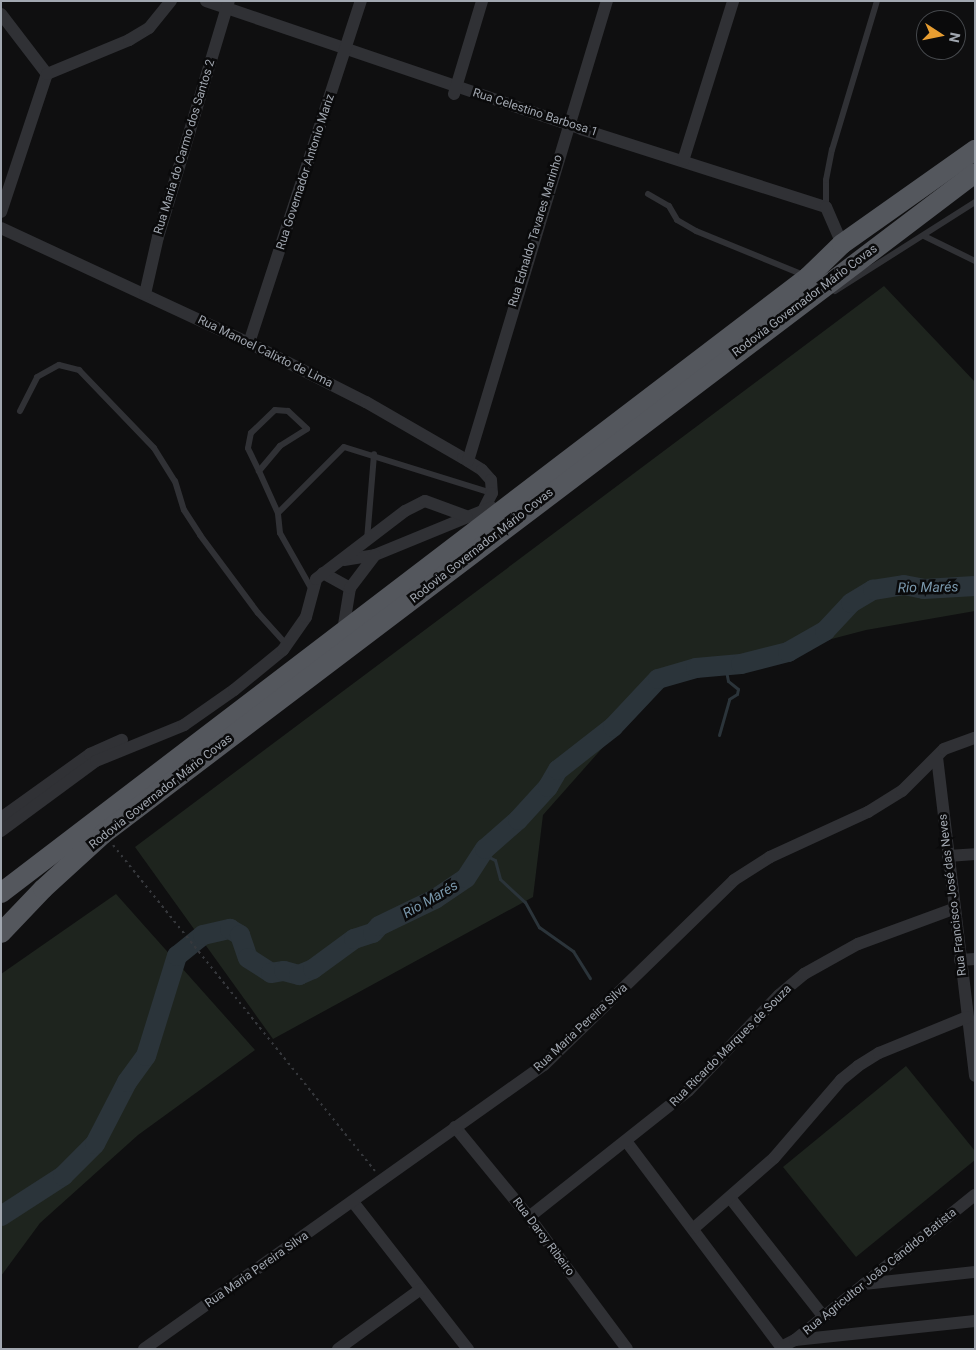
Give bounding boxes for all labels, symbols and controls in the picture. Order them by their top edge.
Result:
north arrow [916,10,966,60]
text: N [946,31,964,44]
street label: Rua Maria do Carmo dos Santos 2 [152,58,218,236]
street label: Rua Celestino Barbosa 1 [471,86,599,140]
street label: Rua Governador Antonio Mariz [274,92,338,252]
street label: Rua Ednaldo Tavares Marinho [506,153,566,309]
street label: Rodovia Governador Mário Covas [730,242,880,360]
street label: Rua Manoel Calixto de Lima [195,313,335,391]
street label: Rodovia Governador Mário Covas [408,486,556,606]
water label: Rio Marés [897,578,959,596]
street label: Rodovia Governador Mário Covas [87,732,235,852]
street label: Rua Francisco José das Neves [936,813,970,977]
water label: Rio Marés [399,877,461,921]
street label: Rua Maria Pereira Silva [531,981,631,1075]
street label: Rua Ricardo Marques de Souza [667,982,795,1110]
street label: Rua Darcy Ribeiro [509,1195,577,1279]
street label: Rua Agricultor João Cândido Batista [800,1206,960,1338]
street label: Rua Maria Pereira Silva [203,1229,311,1311]

